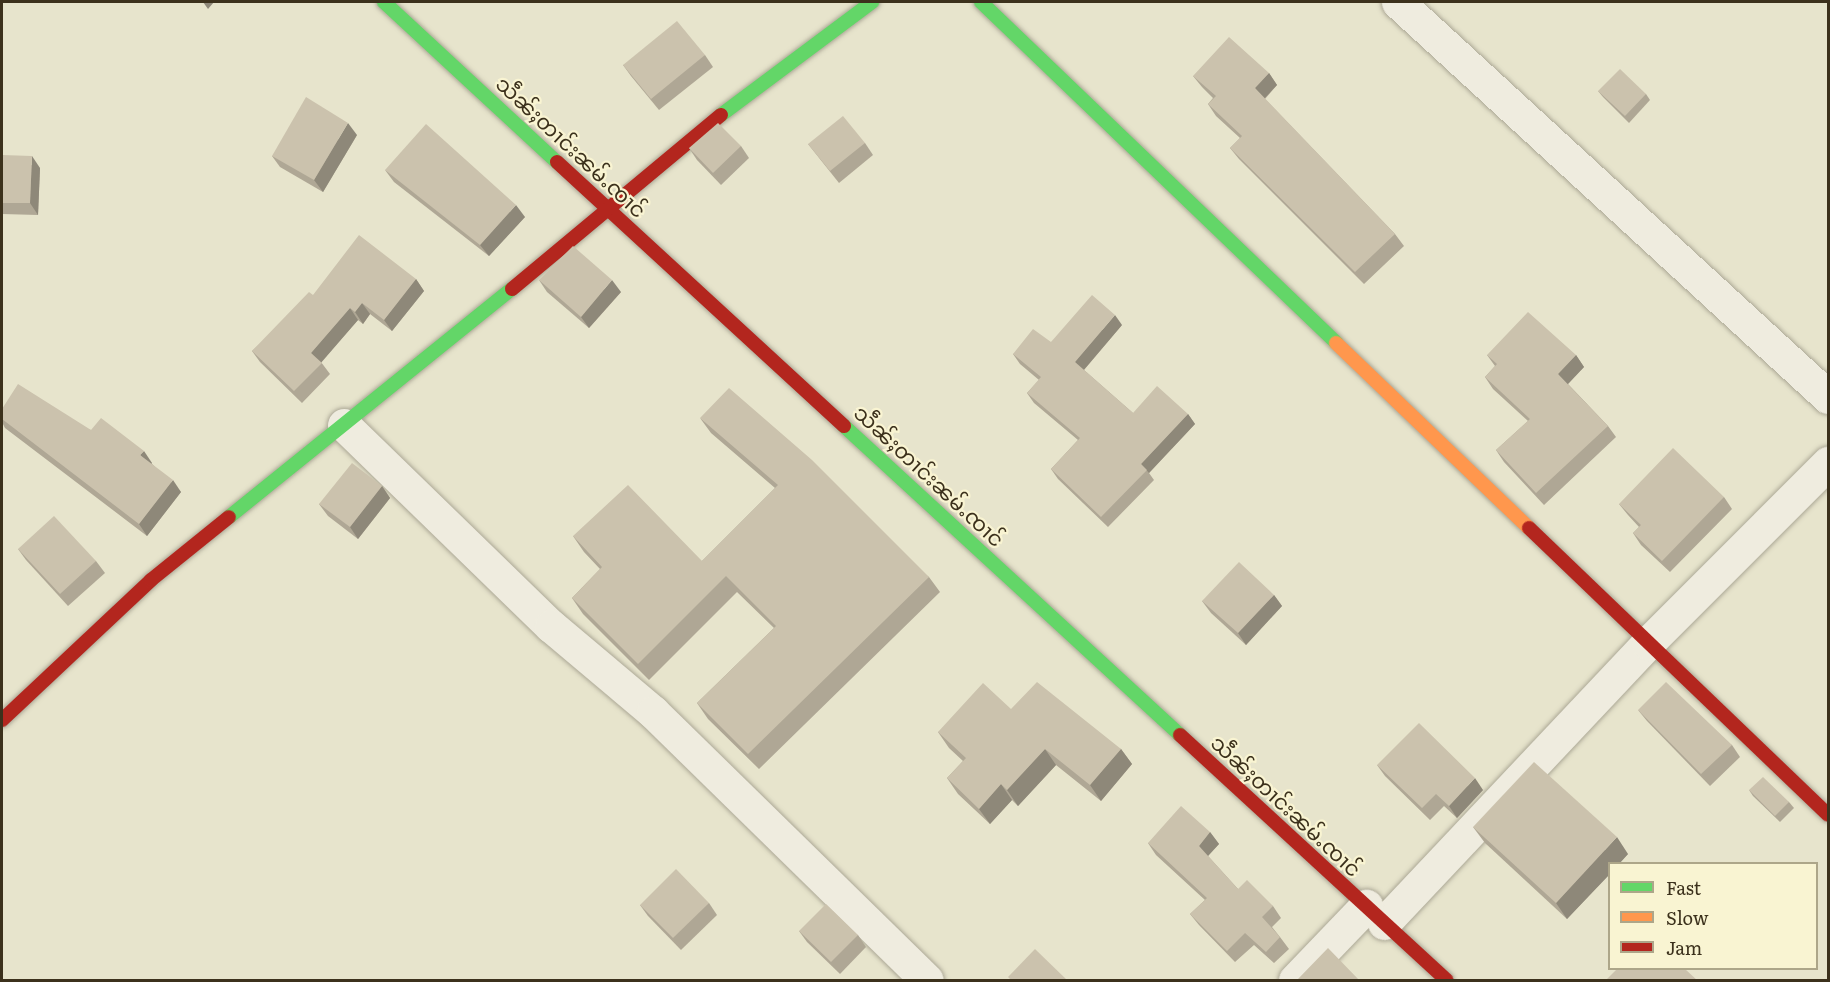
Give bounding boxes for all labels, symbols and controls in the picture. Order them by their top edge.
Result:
street label: သဵၼ်ႈတၢင်းၼမ်ႉၸၢင် [492,70,652,222]
street label: သဵၼ်ႈတၢင်းၼမ်ႉၸၢင် [850,399,1010,551]
street label: သဵၼ်ႈတၢင်းၼမ်ႉၸၢင် [1207,729,1367,881]
legend [1608,862,1818,970]
text: Fast [1666,874,1701,901]
text: Slow [1666,904,1708,931]
text: Jam [1666,934,1702,961]

